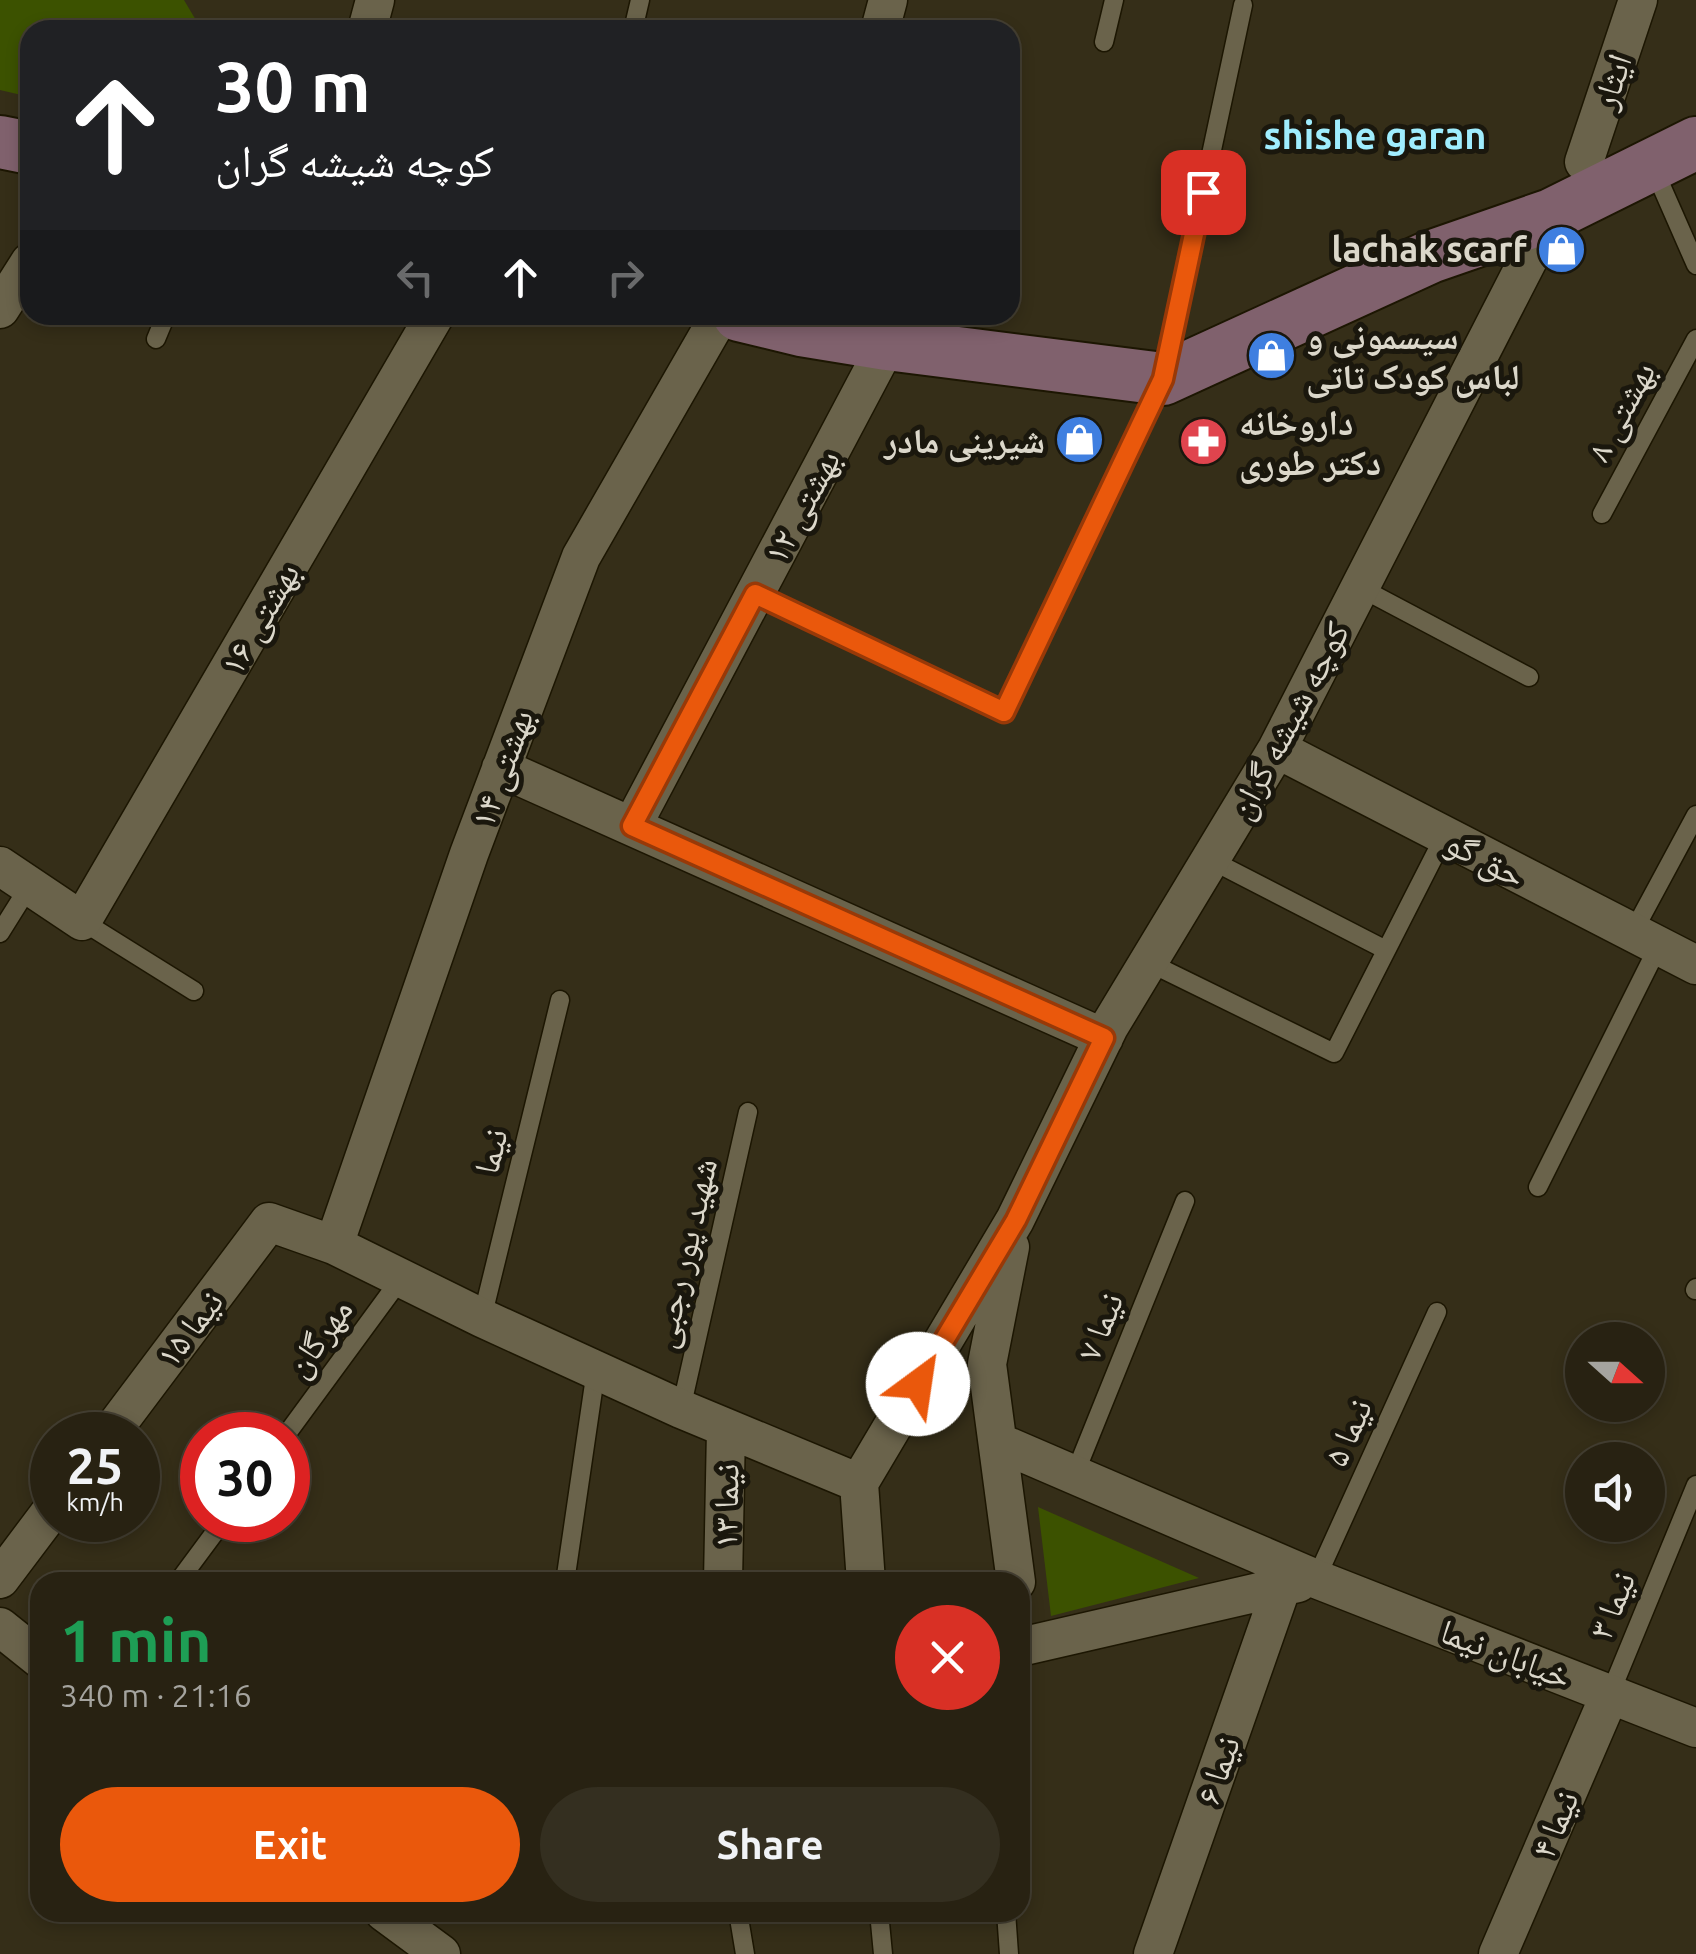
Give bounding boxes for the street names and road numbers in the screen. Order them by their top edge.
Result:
street label: ایثار [1583,48,1639,115]
street label: بهشتی ۸ [1577,355,1664,468]
street label: بهشتی ۱۲ [755,443,849,570]
street label: بهشتی ۱۶ [211,555,309,682]
street label: کوچه شیشه گران [1219,615,1358,826]
street label: بهشتی ۱۴ [461,704,543,833]
street label: حق گو [1439,821,1532,897]
street label: نیما [465,1124,515,1178]
street label: شهید پور رجبی [642,1154,726,1352]
street label: نیما ۱۵ [147,1282,231,1374]
street label: نیما ۷ [1067,1286,1131,1366]
street label: مهرگان [276,1290,361,1385]
street label: نیما ۵ [1315,1392,1380,1472]
street label: نیما ۱۳ [704,1463,746,1549]
street label: نیما ۳ [1579,1565,1643,1645]
street label: خیابان نیما [1435,1610,1577,1698]
street label: نیما ۶ [1187,1731,1248,1809]
street label: نیما ۴ [1522,1784,1586,1864]

